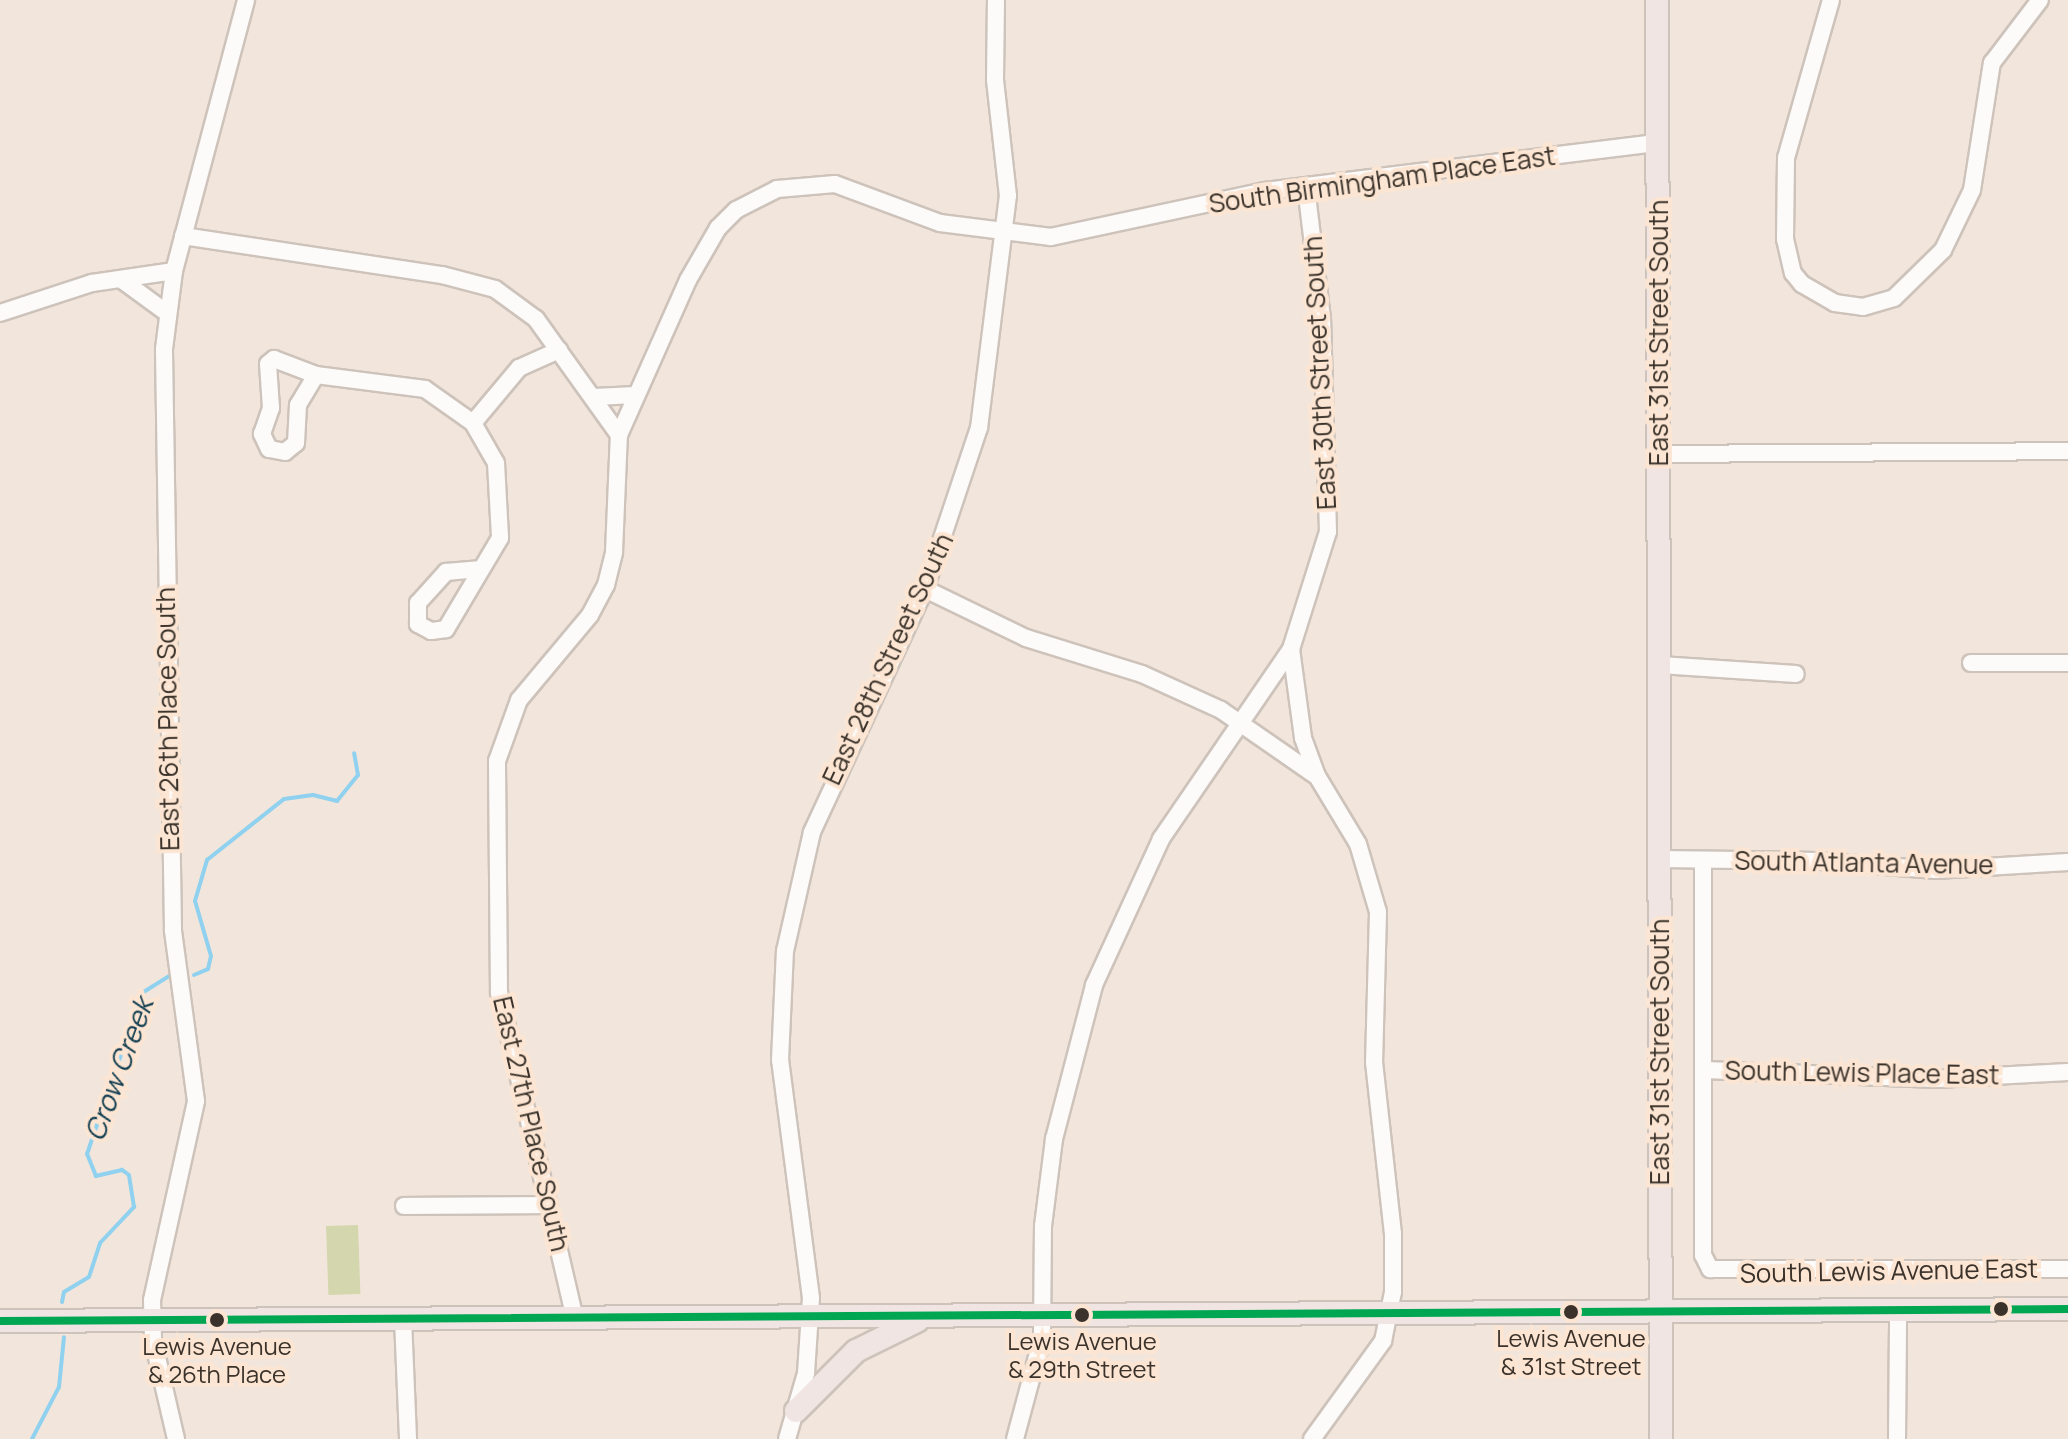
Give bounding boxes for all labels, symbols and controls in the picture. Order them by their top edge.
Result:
street label: South Birmingham Place East [1207,140,1557,220]
street label: East 31st Street South [1643,200,1675,466]
street label: East 30th Street South [1297,235,1343,511]
street label: East 28th Street South [816,528,960,790]
street label: East 26th Place South [150,587,186,851]
street label: South Atlanta Avenue [1734,845,1994,881]
street label: East 31st Street South [1644,919,1676,1185]
water label: Crow Creek [77,993,159,1145]
street label: East 27th Place South [486,993,576,1255]
street label: South Lewis Place East [1724,1055,2000,1091]
street label: South Lewis Avenue East [1740,1253,2038,1289]
unlabelled marker [1993,1301,2009,1317]
marker: Lewis Avenue & 31st Street [1563,1304,1579,1320]
marker: Lewis Avenue & 29th Street [1074,1307,1090,1323]
marker: Lewis Avenue & 26th Place [209,1312,225,1328]
place label: Lewis Avenue & 31st Street [1496,1324,1646,1380]
place label: Lewis Avenue & 29th Street [1007,1327,1157,1383]
place label: Lewis Avenue & 26th Place [142,1332,292,1388]

